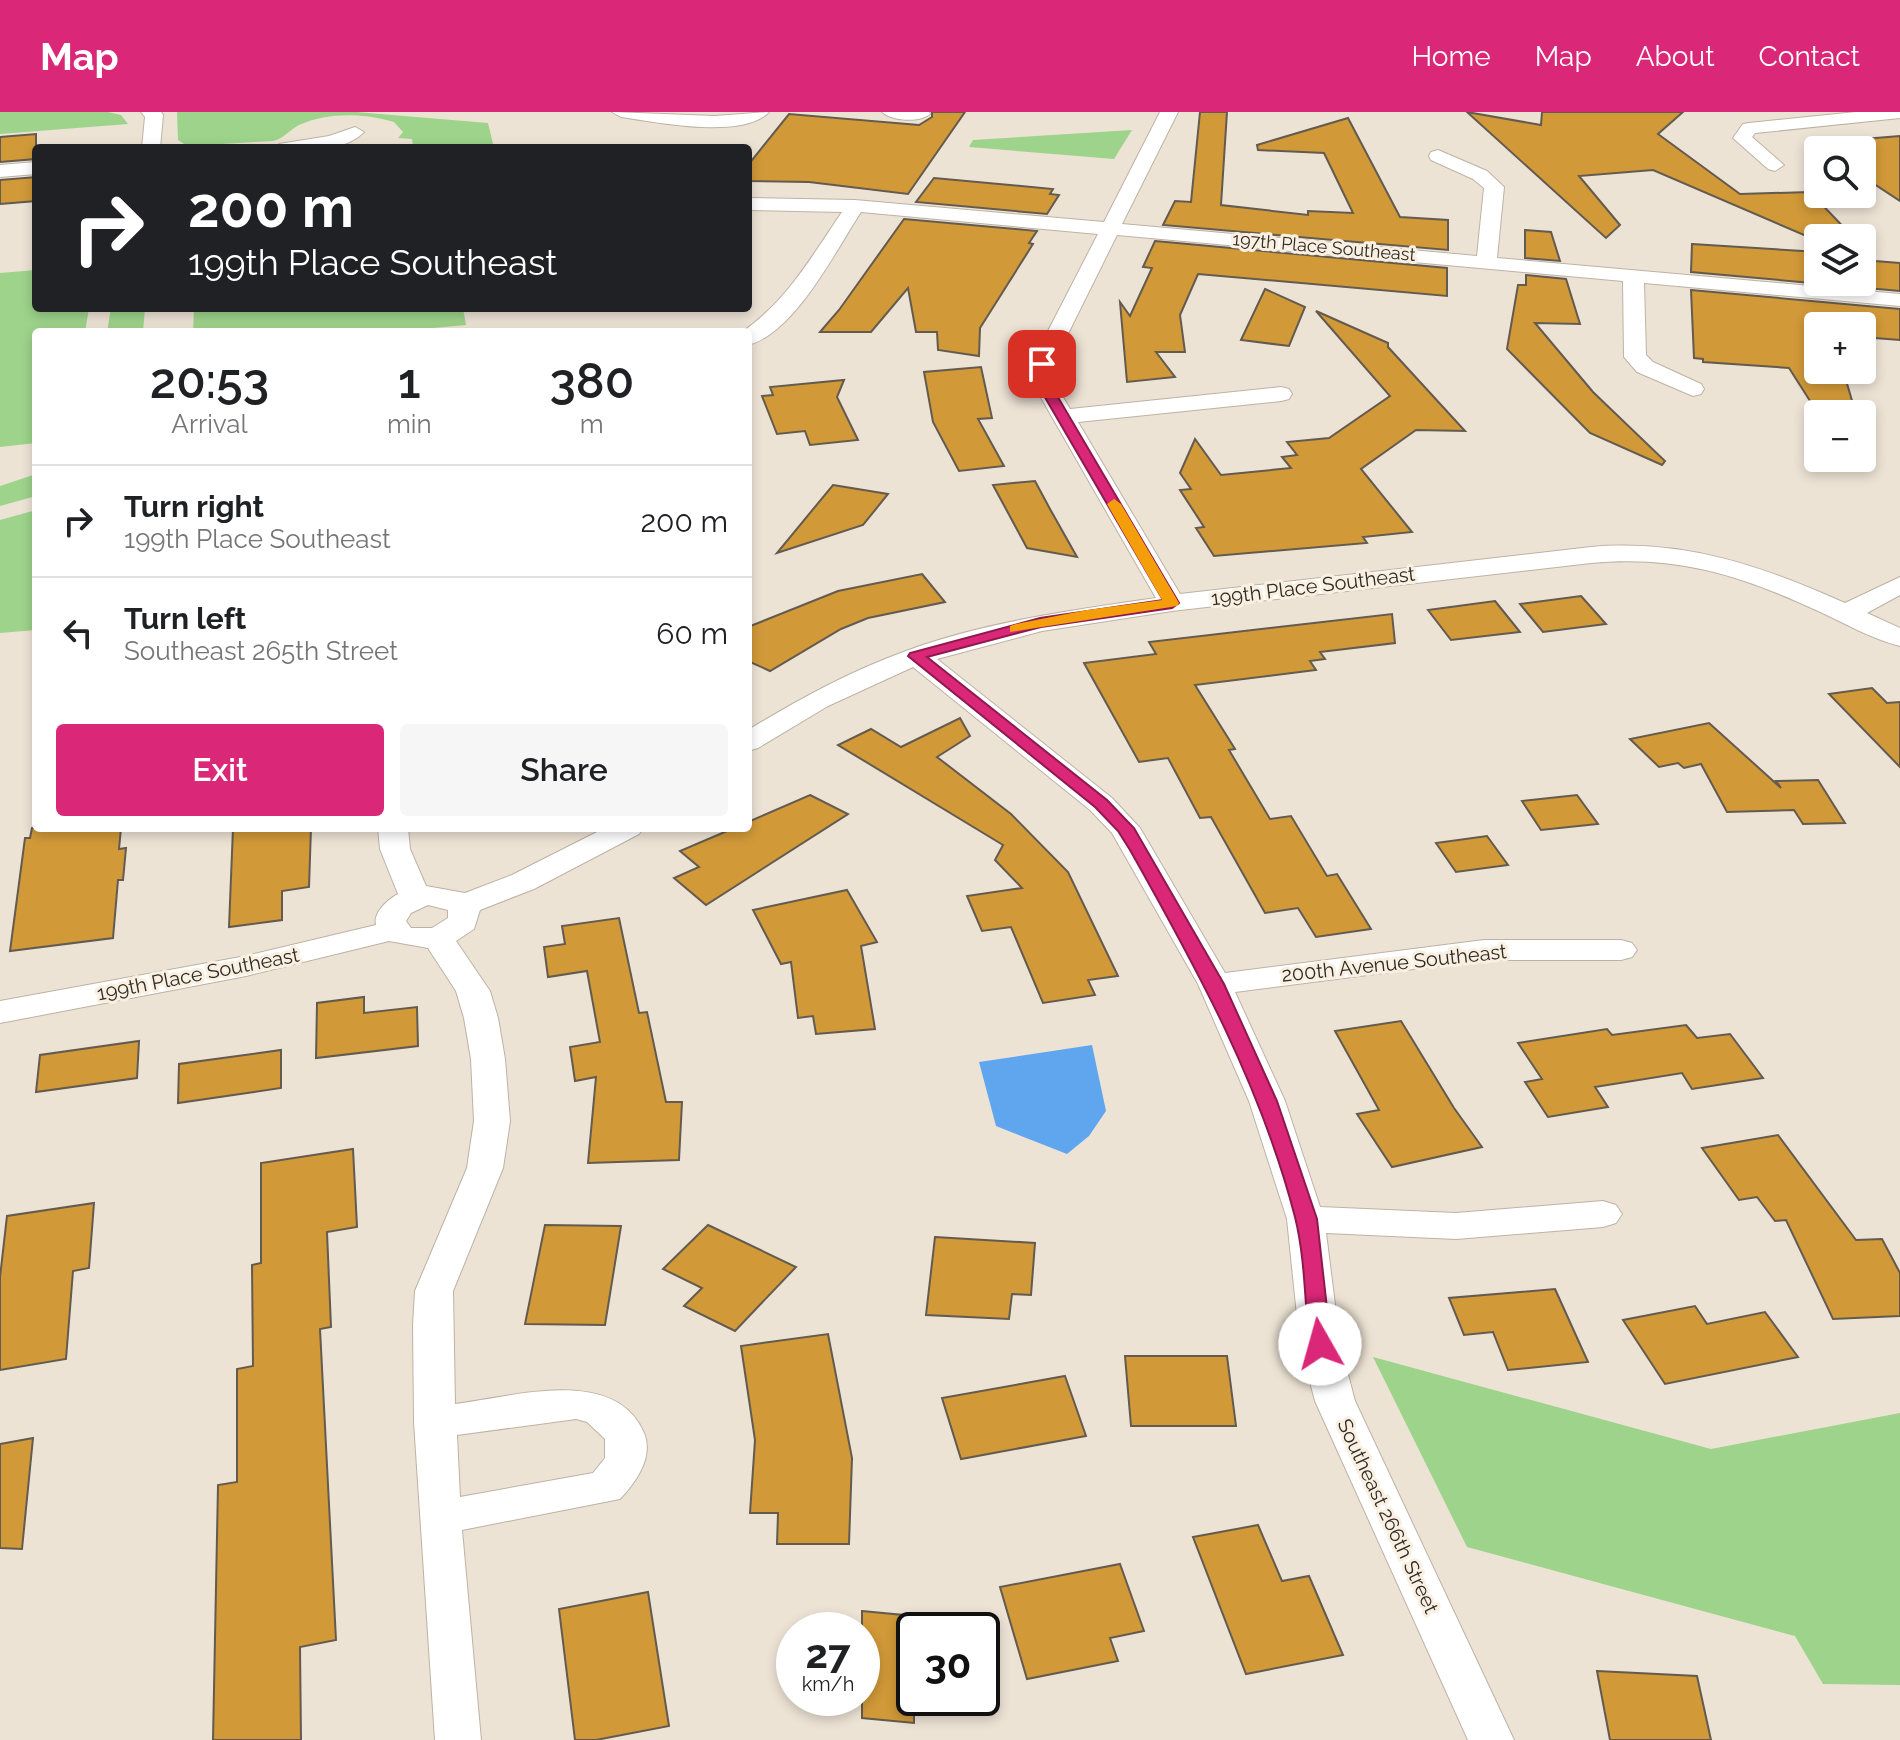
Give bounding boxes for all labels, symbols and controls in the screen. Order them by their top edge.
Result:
text: Map [40,34,119,79]
text: Home [1411,40,1491,73]
text: Map [1535,40,1592,73]
text: About [1636,40,1715,73]
text: Contact [1759,40,1860,73]
map controls [1804,136,1876,472]
button: search [1804,136,1876,208]
text: 200 m [188,174,354,240]
icon: right [56,176,160,280]
button: layers [1804,224,1876,296]
street label: 197th Place Southeast [1232,228,1416,265]
text: 199th Place Southeast [188,241,557,283]
button: + [1804,312,1876,384]
pin [1008,330,1076,398]
icon: arrive [1020,342,1064,386]
text: 20:53 [150,353,269,409]
text: 1 [398,353,421,409]
text: 380 [549,353,634,409]
button: − [1804,400,1876,472]
text: Arrival [171,409,248,439]
text: min [387,409,432,439]
text: m [580,409,604,439]
text: Turn right [124,489,264,524]
icon: right [56,499,100,543]
text: 200 m [640,504,728,539]
text: 199th Place Southeast [124,524,391,554]
street label: 199th Place Southeast [1210,562,1417,610]
text: Turn left [124,601,246,636]
icon: left [56,611,100,655]
text: 60 m [656,616,728,651]
text: Southeast 265th Street [124,636,398,666]
button: Exit [56,724,384,816]
button: Share [400,724,728,816]
street label: 200th Avenue Southeast [1280,939,1508,987]
street label: 199th Place Southeast [95,943,301,1005]
position arrow [1278,1302,1362,1386]
street label: Southeast 266th Street [1332,1415,1444,1617]
speed limit sign: 30 [896,1612,1000,1716]
text: 27 [805,1630,850,1677]
text: km/h [802,1672,854,1696]

